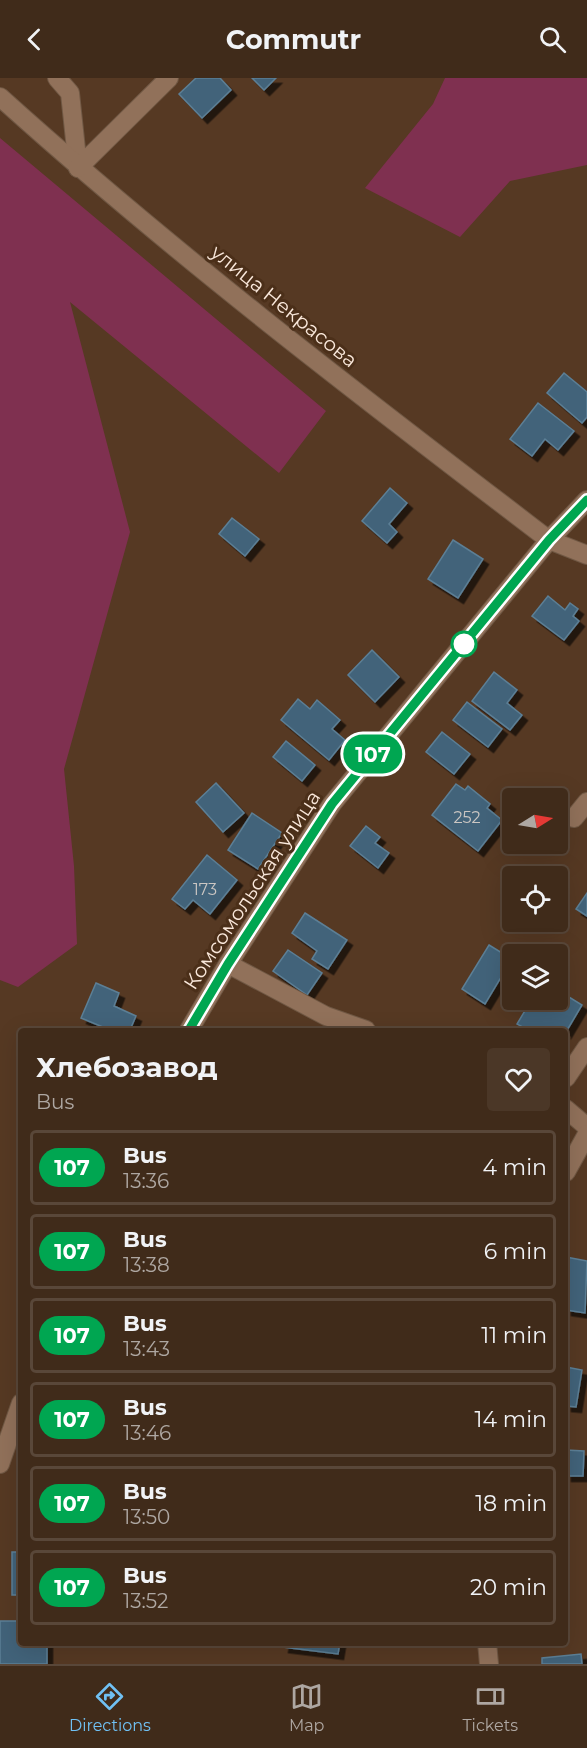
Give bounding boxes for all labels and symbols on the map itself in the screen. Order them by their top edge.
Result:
street label: улица Некрасова [205,239,362,372]
unlabelled marker [451,631,477,657]
line badge: 107 [338,734,407,774]
street label: Комсомольская улица [179,786,325,994]
north arrow [502,788,568,854]
house number: 252 [453,808,481,827]
house number: 173 [193,880,217,899]

